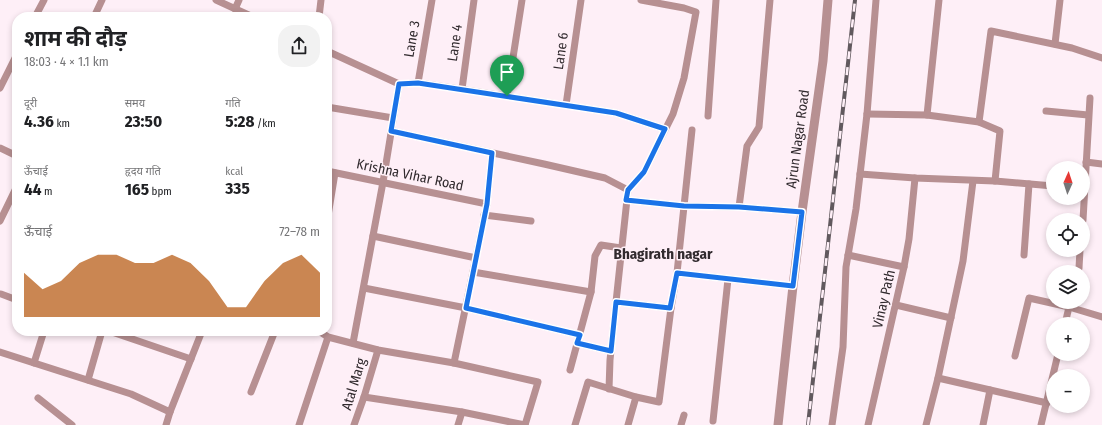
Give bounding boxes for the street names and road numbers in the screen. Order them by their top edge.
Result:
street label: Lane 3 [400,19,424,59]
street label: Lane 4 [444,23,466,63]
street label: Lane 6 [550,31,572,71]
street label: Ajrun Nagar Road [783,89,813,189]
street label: Krishna Vihar Road [355,155,465,195]
street label: Vinay Path [869,268,899,330]
street label: Atal Marg [338,355,370,412]

